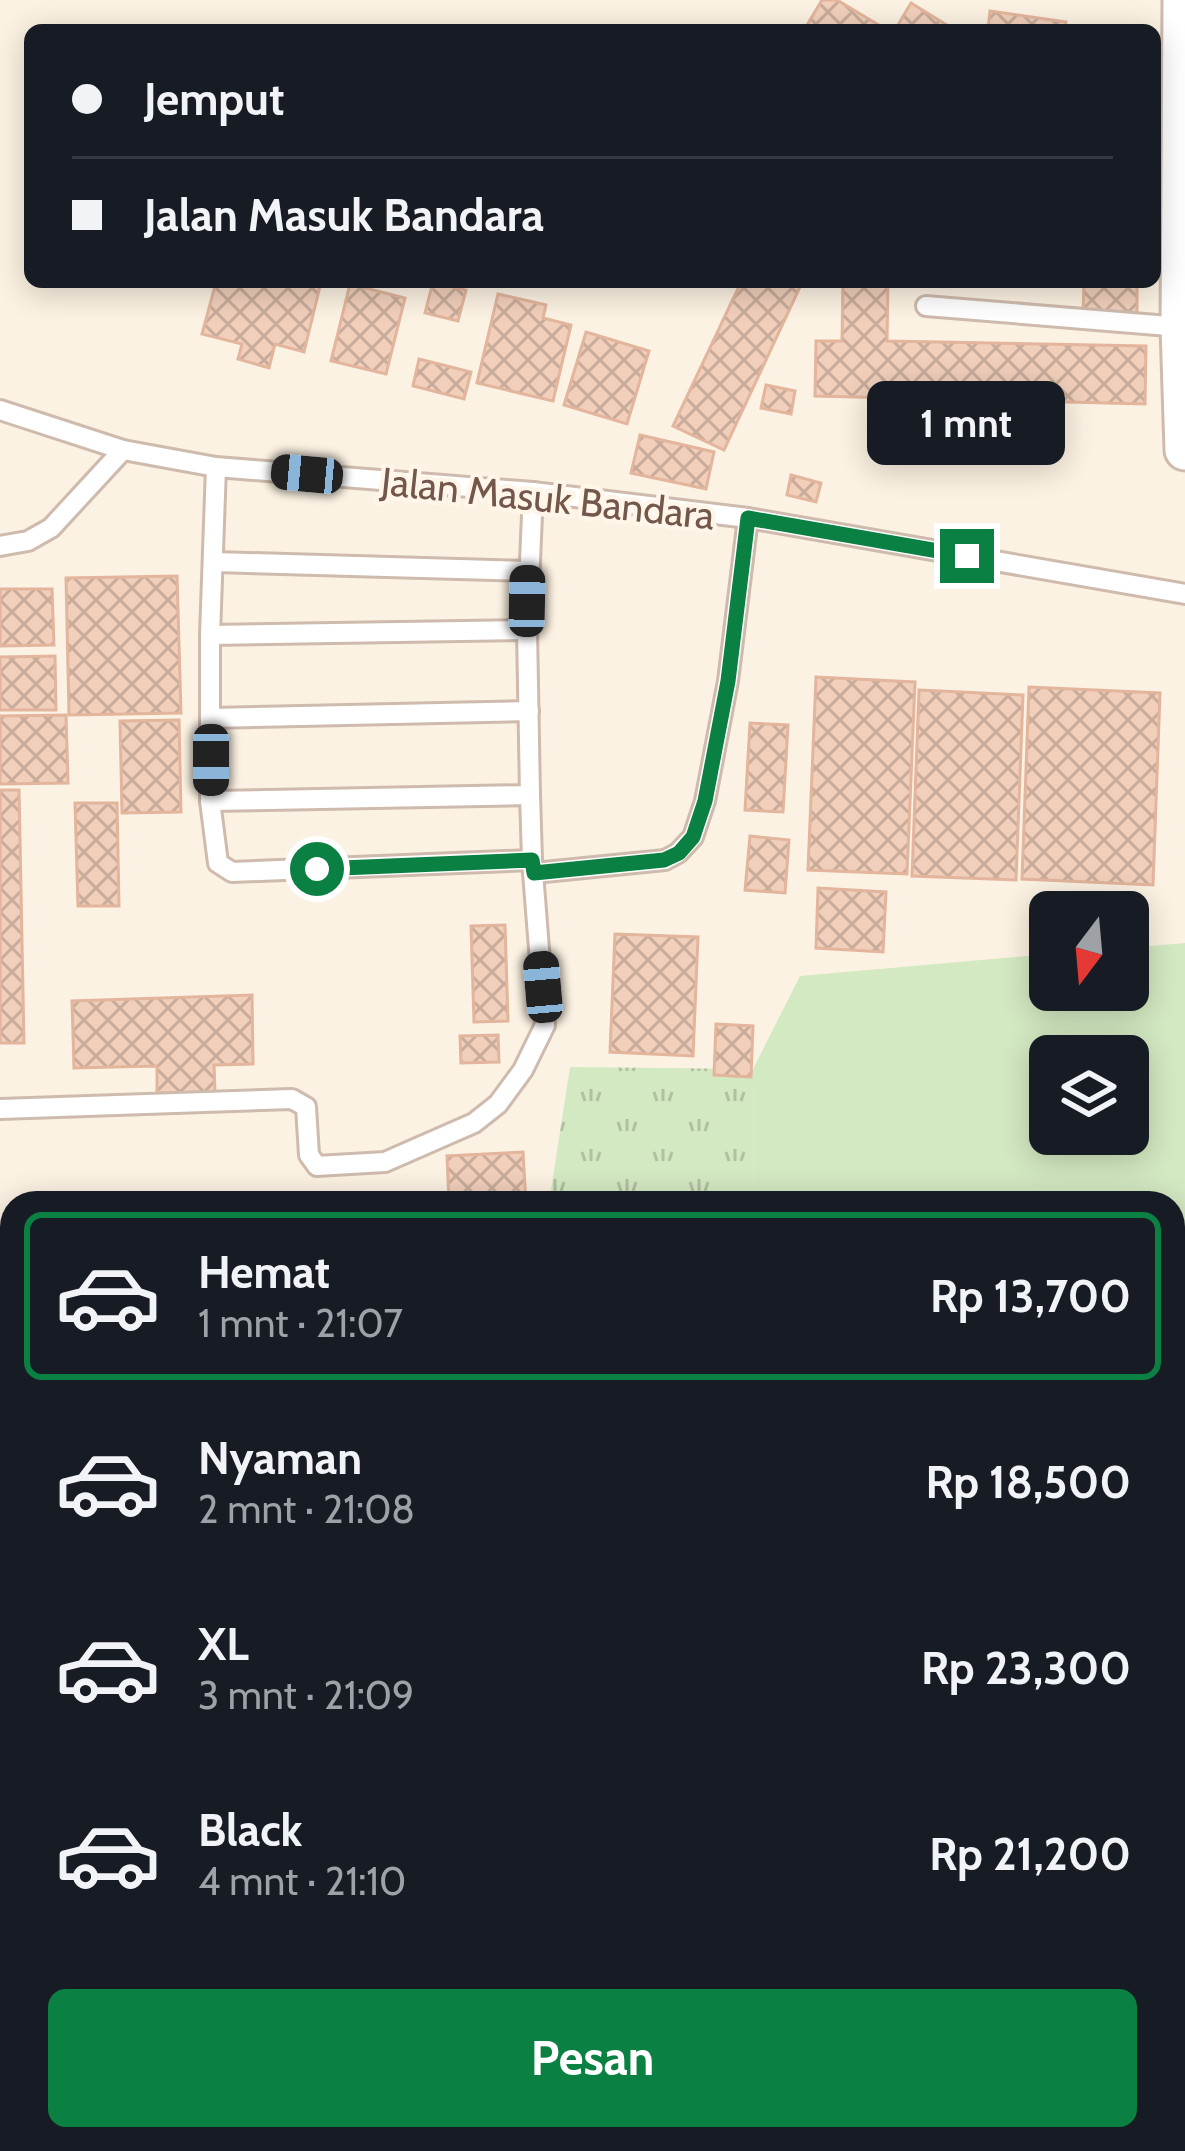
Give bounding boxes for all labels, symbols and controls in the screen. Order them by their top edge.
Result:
text: Jemput [144,72,284,126]
text: Jalan Masuk Bandara [144,188,544,242]
callout: 1 mnt [868,382,1066,466]
text: 1 mnt [920,399,1012,447]
car [270,453,344,495]
street label: Jalan Masuk Bandara [378,457,717,539]
route end [940,529,994,583]
car [508,565,546,637]
car [193,724,229,796]
route start [290,842,344,896]
north arrow [1029,891,1149,1011]
map controls [1029,891,1149,1155]
car [522,950,564,1024]
button: layers [1029,1035,1149,1155]
icon: car [54,1242,162,1350]
text: Hemat [198,1245,330,1299]
text: Rp 13,700 [930,1269,1131,1323]
text: 1 mnt · 21:07 [198,1299,403,1347]
icon: car [54,1428,162,1536]
text: Nyaman [198,1431,362,1485]
text: Rp 18,500 [925,1455,1131,1509]
text: 2 mnt · 21:08 [198,1485,415,1533]
icon: car [54,1614,162,1722]
text: XL [198,1617,249,1671]
text: Rp 23,300 [921,1641,1131,1695]
text: 3 mnt · 21:09 [198,1671,414,1719]
icon: car [54,1800,162,1908]
text: Black [198,1803,302,1857]
text: Rp 21,200 [929,1827,1131,1881]
text: 4 mnt · 21:10 [198,1857,406,1905]
button: Pesan [48,1989,1137,2127]

